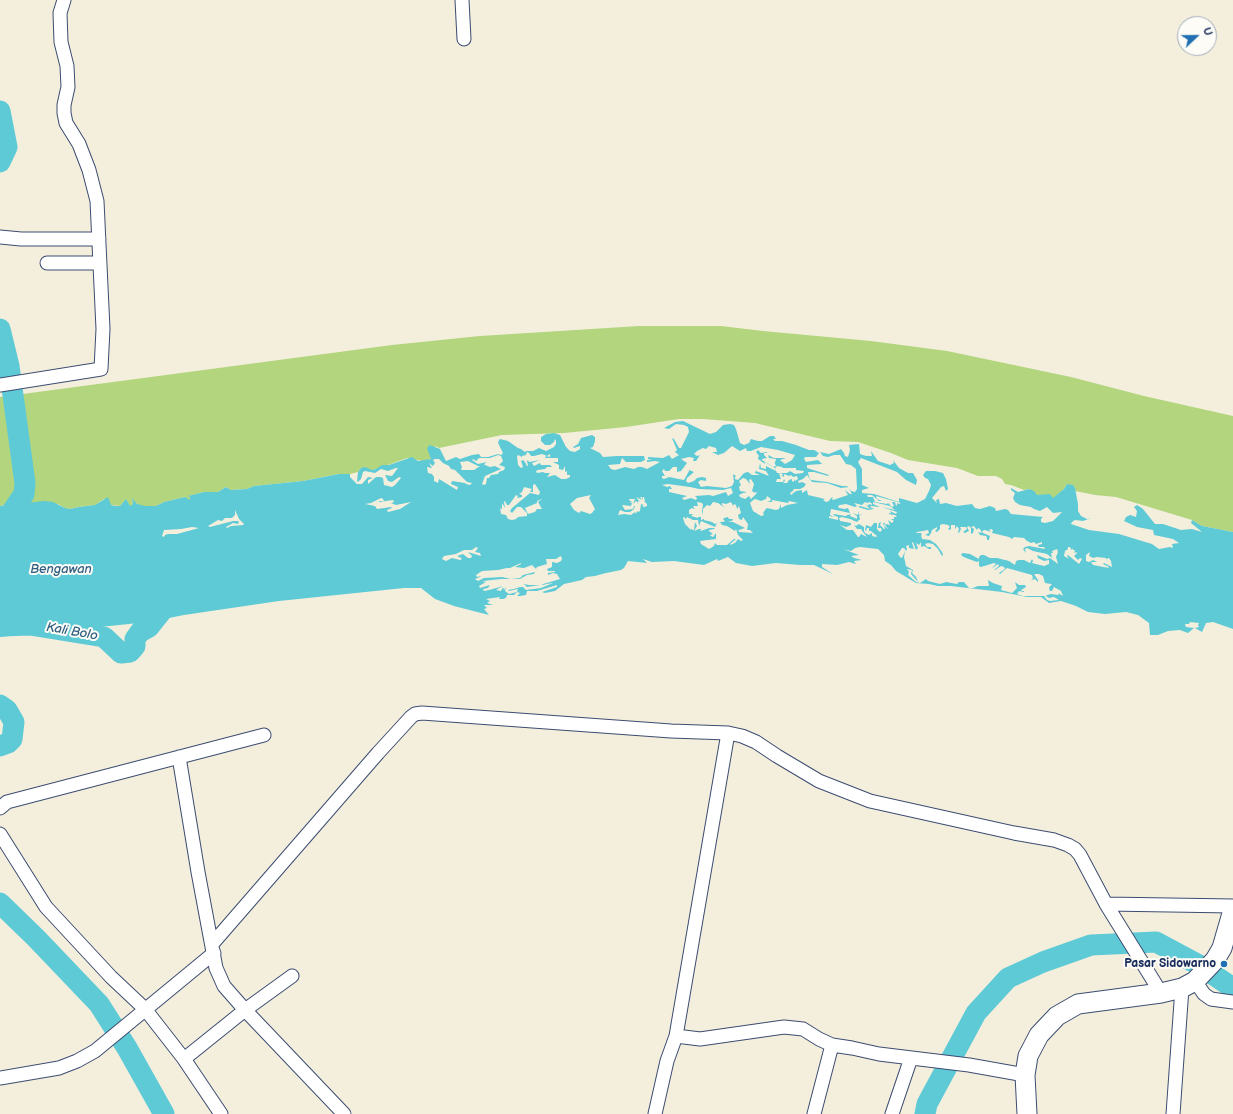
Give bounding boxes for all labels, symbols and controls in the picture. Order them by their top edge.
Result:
north arrow [1177,16,1217,56]
text: U [1200,26,1215,38]
water label: Bengawan [30,562,92,578]
water label: Kali Bolo [45,620,99,644]
place label: Pasar Sidowarno [1124,957,1216,971]
marker: Pasar Sidowarno [1219,959,1229,969]

